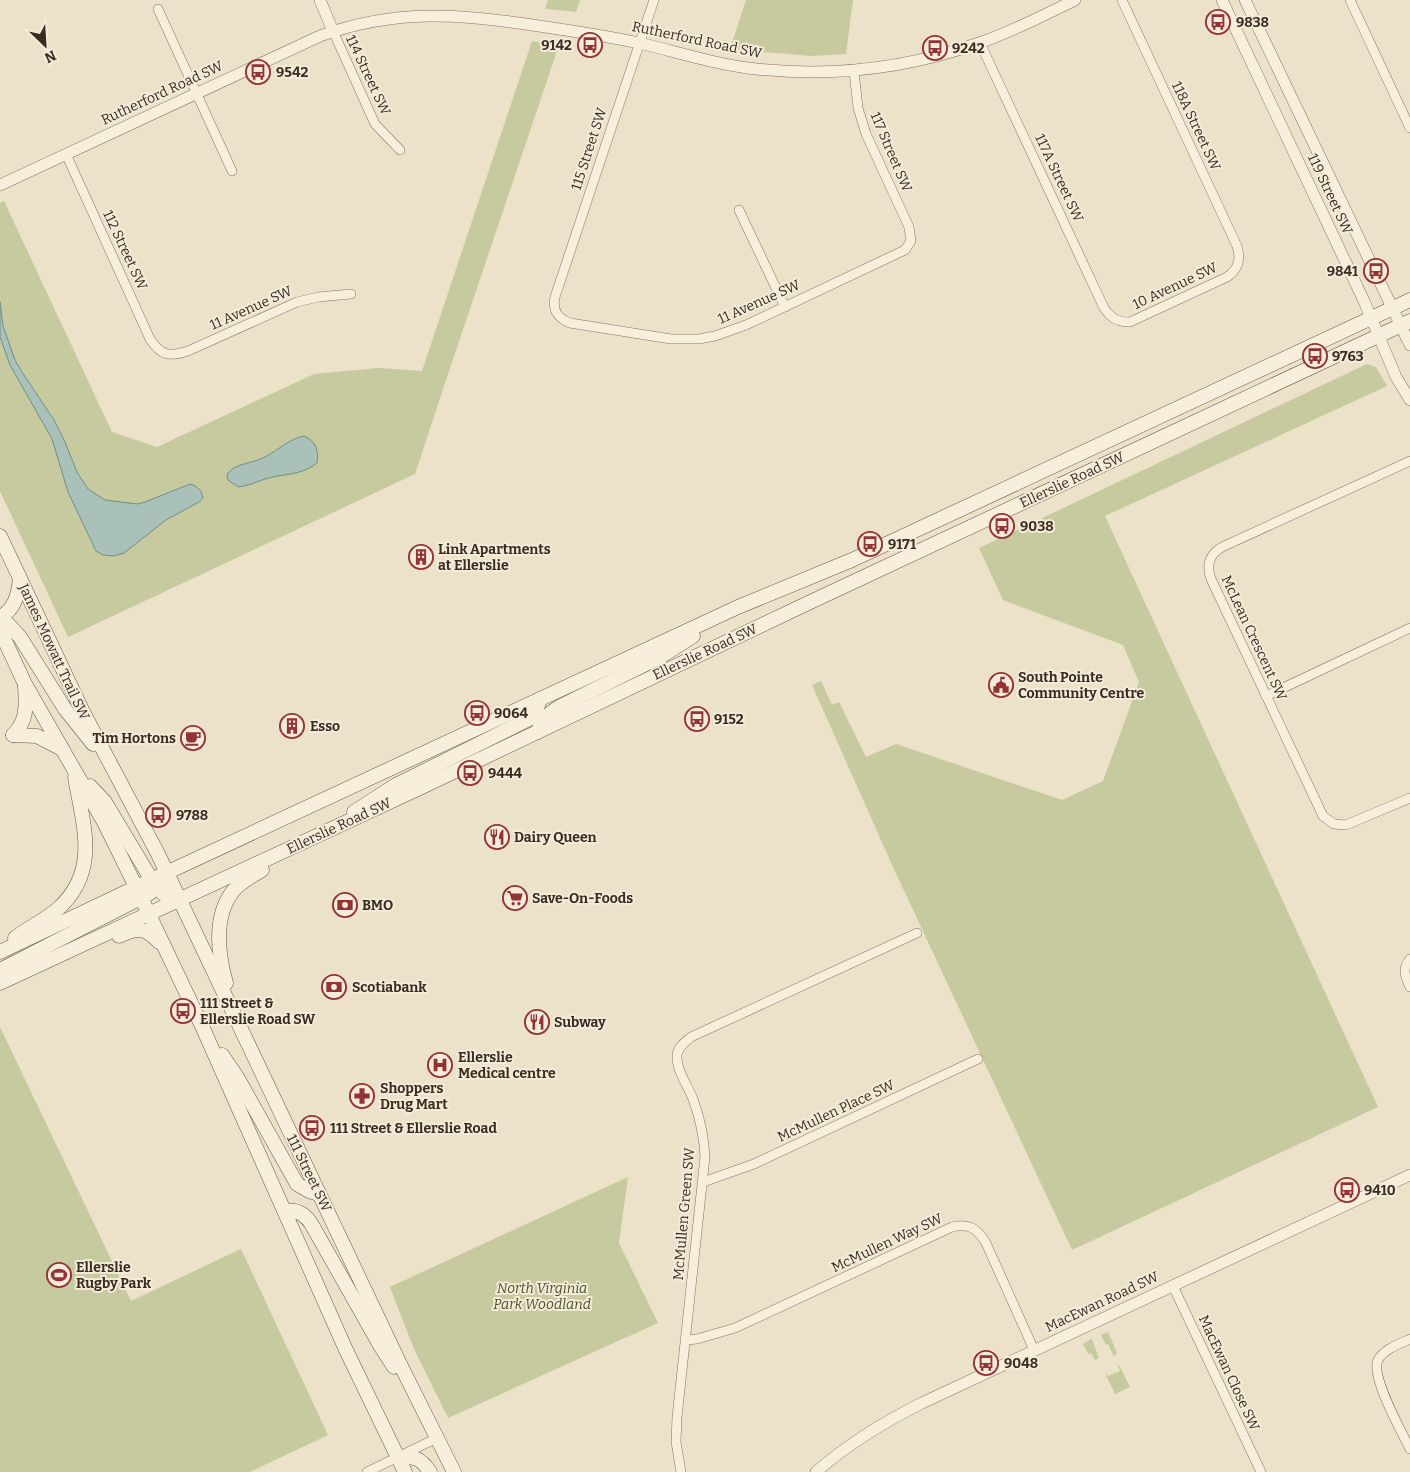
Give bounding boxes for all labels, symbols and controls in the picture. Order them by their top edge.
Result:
bus stop icon: 9838 [1205,9,1231,35]
place label: 9838 [1236,14,1269,31]
street label: Rutherford Road SW [630,18,764,62]
north arrow [20,20,70,70]
street label: 114 Street SW [342,32,394,118]
bus stop icon: 9142 [577,32,603,58]
bus stop icon: 9242 [922,35,948,61]
place label: 9142 [541,37,572,54]
place label: 9242 [952,40,985,57]
text: N [42,46,59,66]
street label: Rutherford Road SW [98,57,226,129]
bus stop icon: 9542 [245,59,271,85]
place label: 9542 [276,64,308,81]
street label: 118A Street SW [1168,79,1224,174]
street label: 115 Street SW [568,105,611,193]
street label: 117 Street SW [866,109,916,195]
street label: 117A Street SW [1031,131,1087,225]
street label: 119 Street SW [1304,151,1356,237]
street label: 112 Street SW [99,207,151,293]
bus stop icon: 9841 [1363,258,1389,284]
street label: 10 Avenue SW [1130,259,1221,313]
place label: 9841 [1327,263,1358,280]
street label: 11 Avenue SW [715,276,803,328]
street label: 11 Avenue SW [207,282,295,334]
bus stop icon: 9763 [1302,343,1328,369]
place label: 9763 [1332,348,1364,365]
street label: Ellerslie Road SW [1017,448,1128,512]
bus stop icon: 9038 [989,513,1015,539]
place label: 9038 [1020,518,1054,535]
bus stop icon: 9171 [857,531,883,557]
place label: 9171 [888,536,916,553]
place label: Link Apartments at Ellerslie [438,541,551,574]
building icon: Link Apartments at Ellerslie [408,544,434,570]
street label: McLean Crescent SW [1218,573,1291,704]
street label: James Mowatt Trail SW [15,580,93,723]
street label: Ellerslie Road SW [650,620,761,684]
place label: South Pointe Community Centre [1018,669,1145,702]
public building icon: South Pointe Community Centre [988,672,1014,698]
bus stop icon: 9064 [464,700,490,726]
place label: 9064 [494,705,529,722]
bus stop icon: 9152 [684,706,710,732]
place label: 9152 [714,711,744,728]
building icon: Esso [279,713,305,739]
place label: Esso [310,718,340,735]
cafe icon: Tim Hortons [180,725,206,751]
place label: Tim Hortons [92,730,176,747]
bus stop icon: 9444 [457,760,483,786]
place label: 9444 [488,765,523,782]
street label: Ellerslie Road SW [284,794,395,858]
bus stop icon: 9788 [145,802,171,828]
place label: 9788 [176,807,208,824]
restaurant icon: Dairy Queen [484,824,510,850]
place label: Dairy Queen [514,829,597,846]
supermarket icon: Save-On-Foods [502,885,528,911]
place label: Save-On-Foods [532,890,633,907]
bank icon: BMO [332,892,358,918]
place label: BMO [362,897,393,914]
bank icon: Scotiabank [321,974,347,1000]
place label: Scotiabank [352,979,427,996]
place label: 111 Street & Ellerslie Road SW [200,995,316,1028]
bus stop icon: 111 Street & Ellerslie Road SW [170,998,196,1024]
restaurant icon: Subway [524,1009,550,1035]
place label: Subway [554,1014,606,1031]
place label: Ellerslie Medical centre [458,1049,556,1082]
hospital icon: Ellerslie Medical centre [427,1052,453,1078]
street label: McMullen Place SW [775,1076,898,1146]
place label: Shoppers Drug Mart [380,1080,448,1113]
pharmacy icon: Shoppers Drug Mart [349,1083,375,1109]
bus stop icon: 111 Street & Ellerslie Road [299,1115,325,1141]
place label: 111 Street & Ellerslie Road [330,1120,497,1137]
street label: 111 Street SW [283,1131,335,1215]
street label: McMullen Green SW [670,1146,698,1281]
bus stop icon: 9410 [1334,1177,1360,1203]
place label: 9410 [1364,1182,1396,1199]
street label: McMullen Way SW [829,1210,946,1276]
place label: Ellerslie Rugby Park [76,1259,152,1292]
sports icon: Ellerslie Rugby Park [46,1262,72,1288]
street label: MacEwan Road SW [1043,1268,1162,1336]
park label: North Virginia Park Woodland [493,1280,591,1313]
street label: MacEwan Close SW [1195,1313,1263,1434]
bus stop icon: 9048 [973,1350,999,1376]
place label: 9048 [1004,1355,1038,1372]

